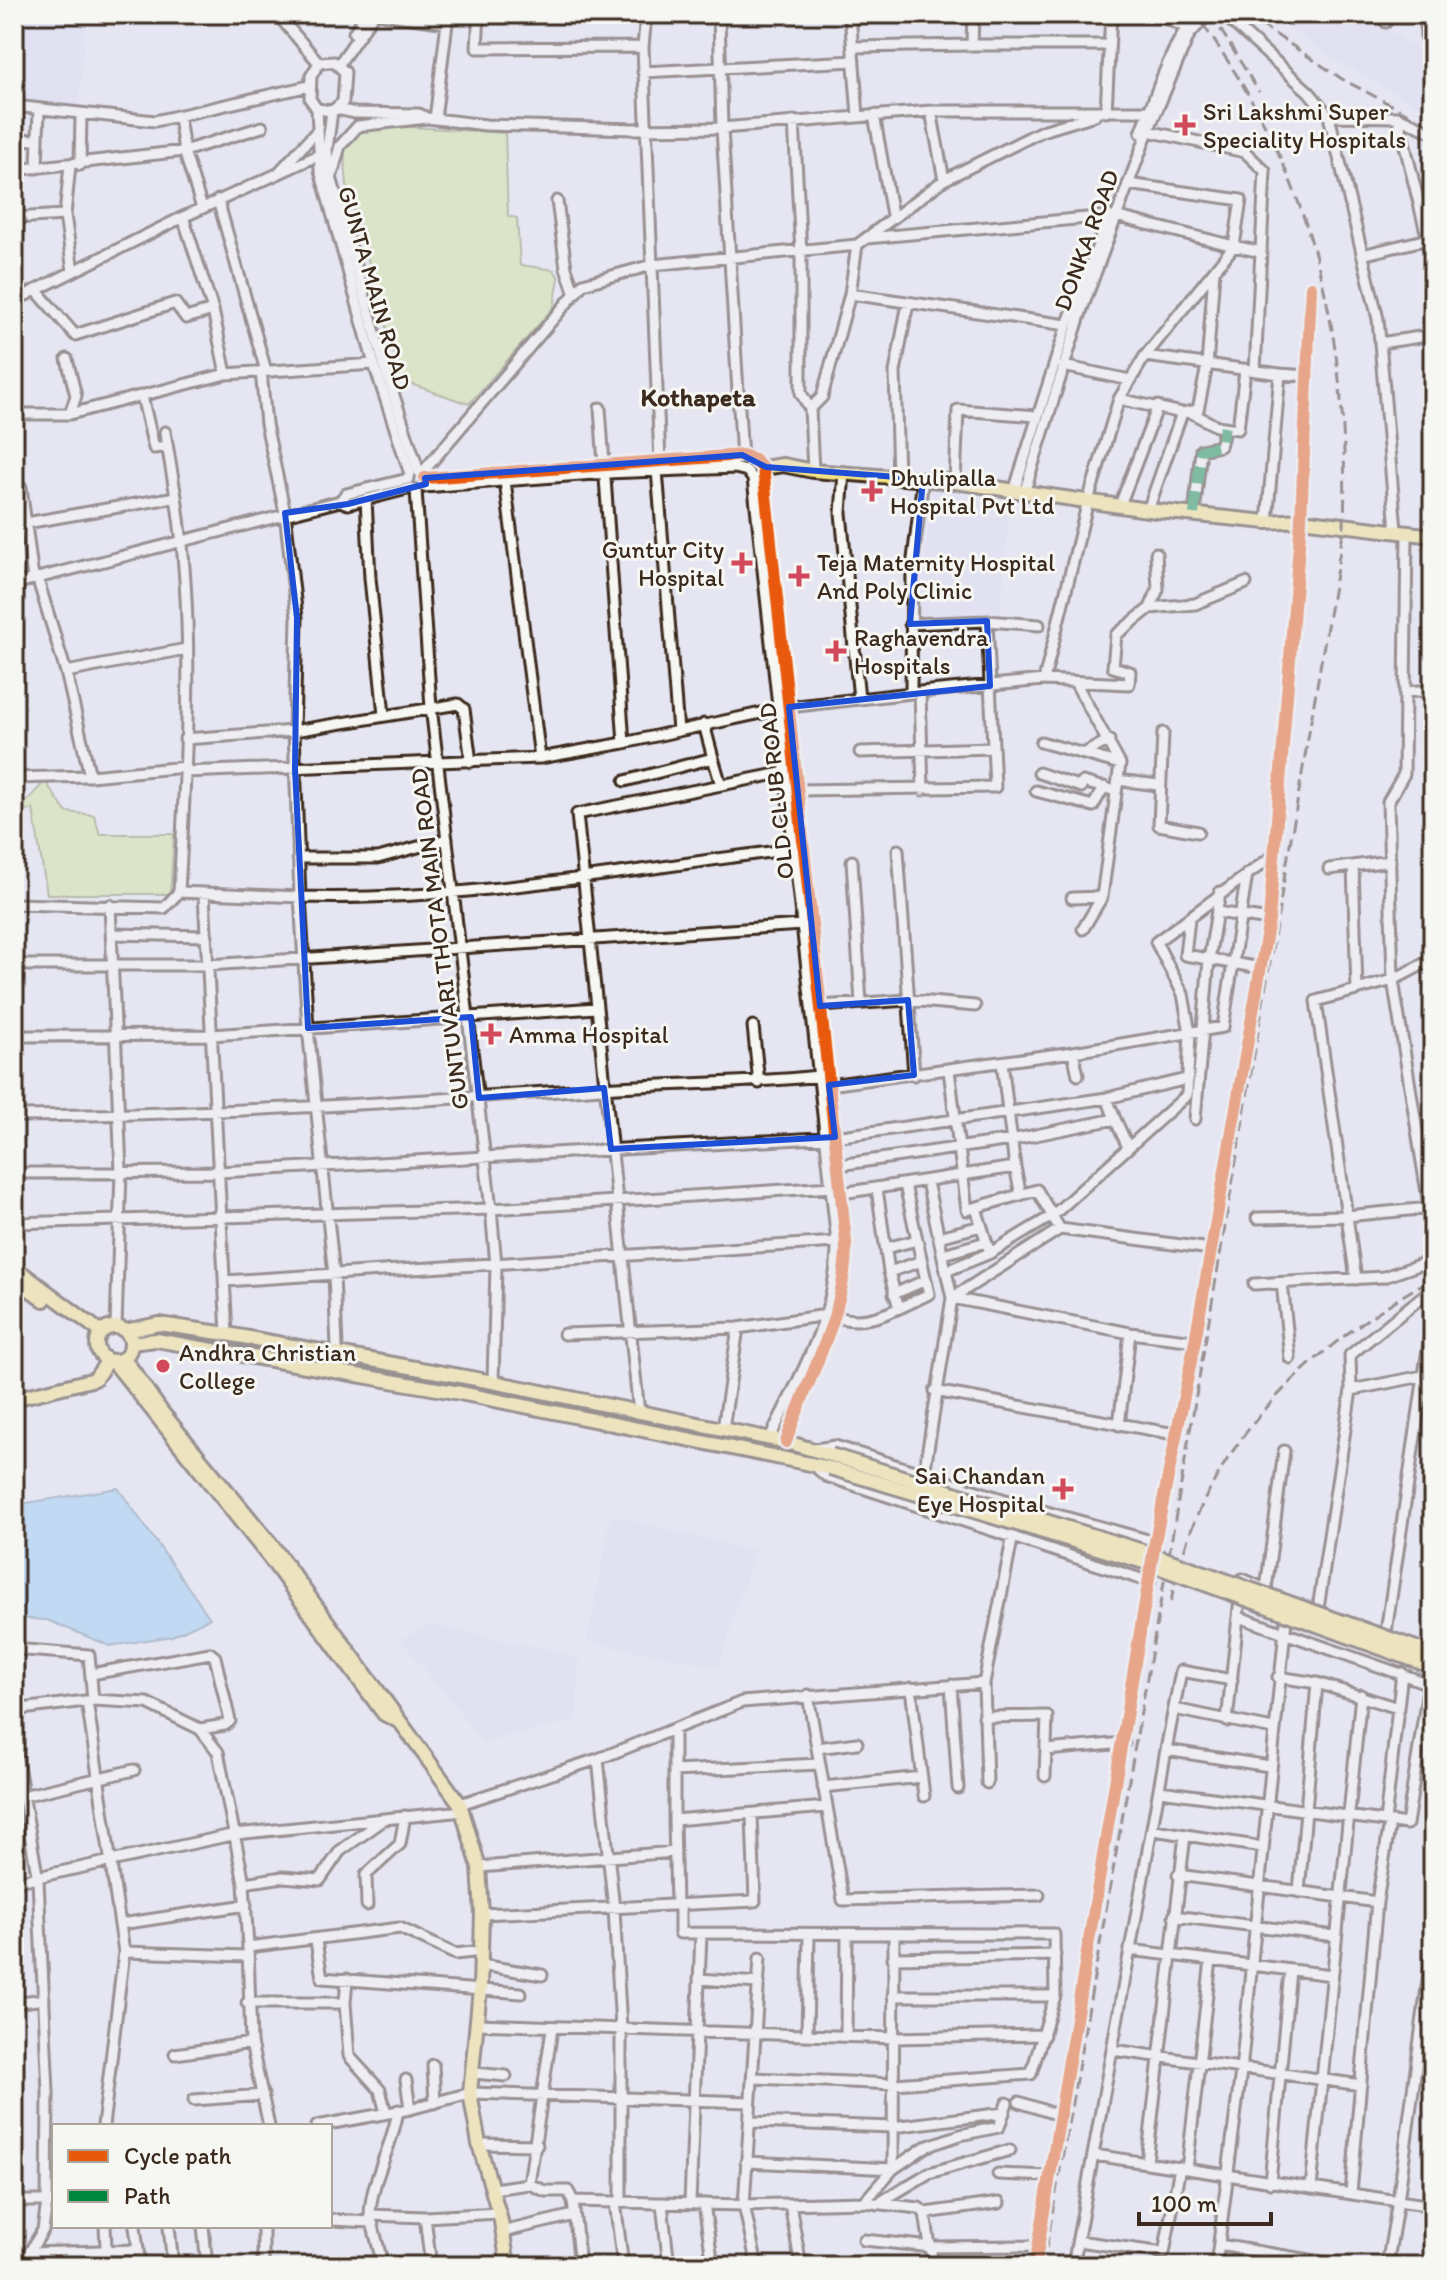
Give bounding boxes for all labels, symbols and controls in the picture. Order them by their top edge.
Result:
place label: Sri Lakshmi Super Speciality Hospitals [1203,97,1406,154]
marker: Sri Lakshmi Super Speciality Hospitals [1174,114,1196,136]
street label: DONKA ROAD [1047,166,1125,314]
street label: GUNTA MAIN ROAD [332,183,418,394]
district label: Kothapeta [640,381,756,413]
place label: Dhulipalla Hospital Pvt Ltd [890,463,1055,520]
marker: Dhulipalla Hospital Pvt Ltd [861,480,883,502]
place label: Guntur City Hospital [602,535,724,592]
place label: Teja Maternity Hospital And Poly Clinic [817,548,1055,605]
marker: Guntur City Hospital [731,552,753,574]
marker: Teja Maternity Hospital And Poly Clinic [788,565,810,587]
place label: Raghavendra Hospitals [854,623,989,680]
marker: Raghavendra Hospitals [825,640,847,662]
street label: OLD CLUB ROAD [752,701,800,881]
street label: GUNTUVARI THOTA MAIN ROAD [404,767,474,1111]
place label: Amma Hospital [509,1020,669,1049]
marker: Amma Hospital [480,1023,502,1045]
place label: Andhra Christian College [179,1338,357,1395]
marker: Andhra Christian College [154,1357,172,1375]
place label: Sai Chandan Eye Hospital [915,1461,1045,1518]
marker: Sai Chandan Eye Hospital [1052,1478,1074,1500]
legend [52,2124,332,2228]
text: Cycle path [124,2141,231,2170]
scale bar [1139,2176,1271,2226]
text: Path [124,2181,171,2210]
text: 100 m [1151,2189,1217,2218]

